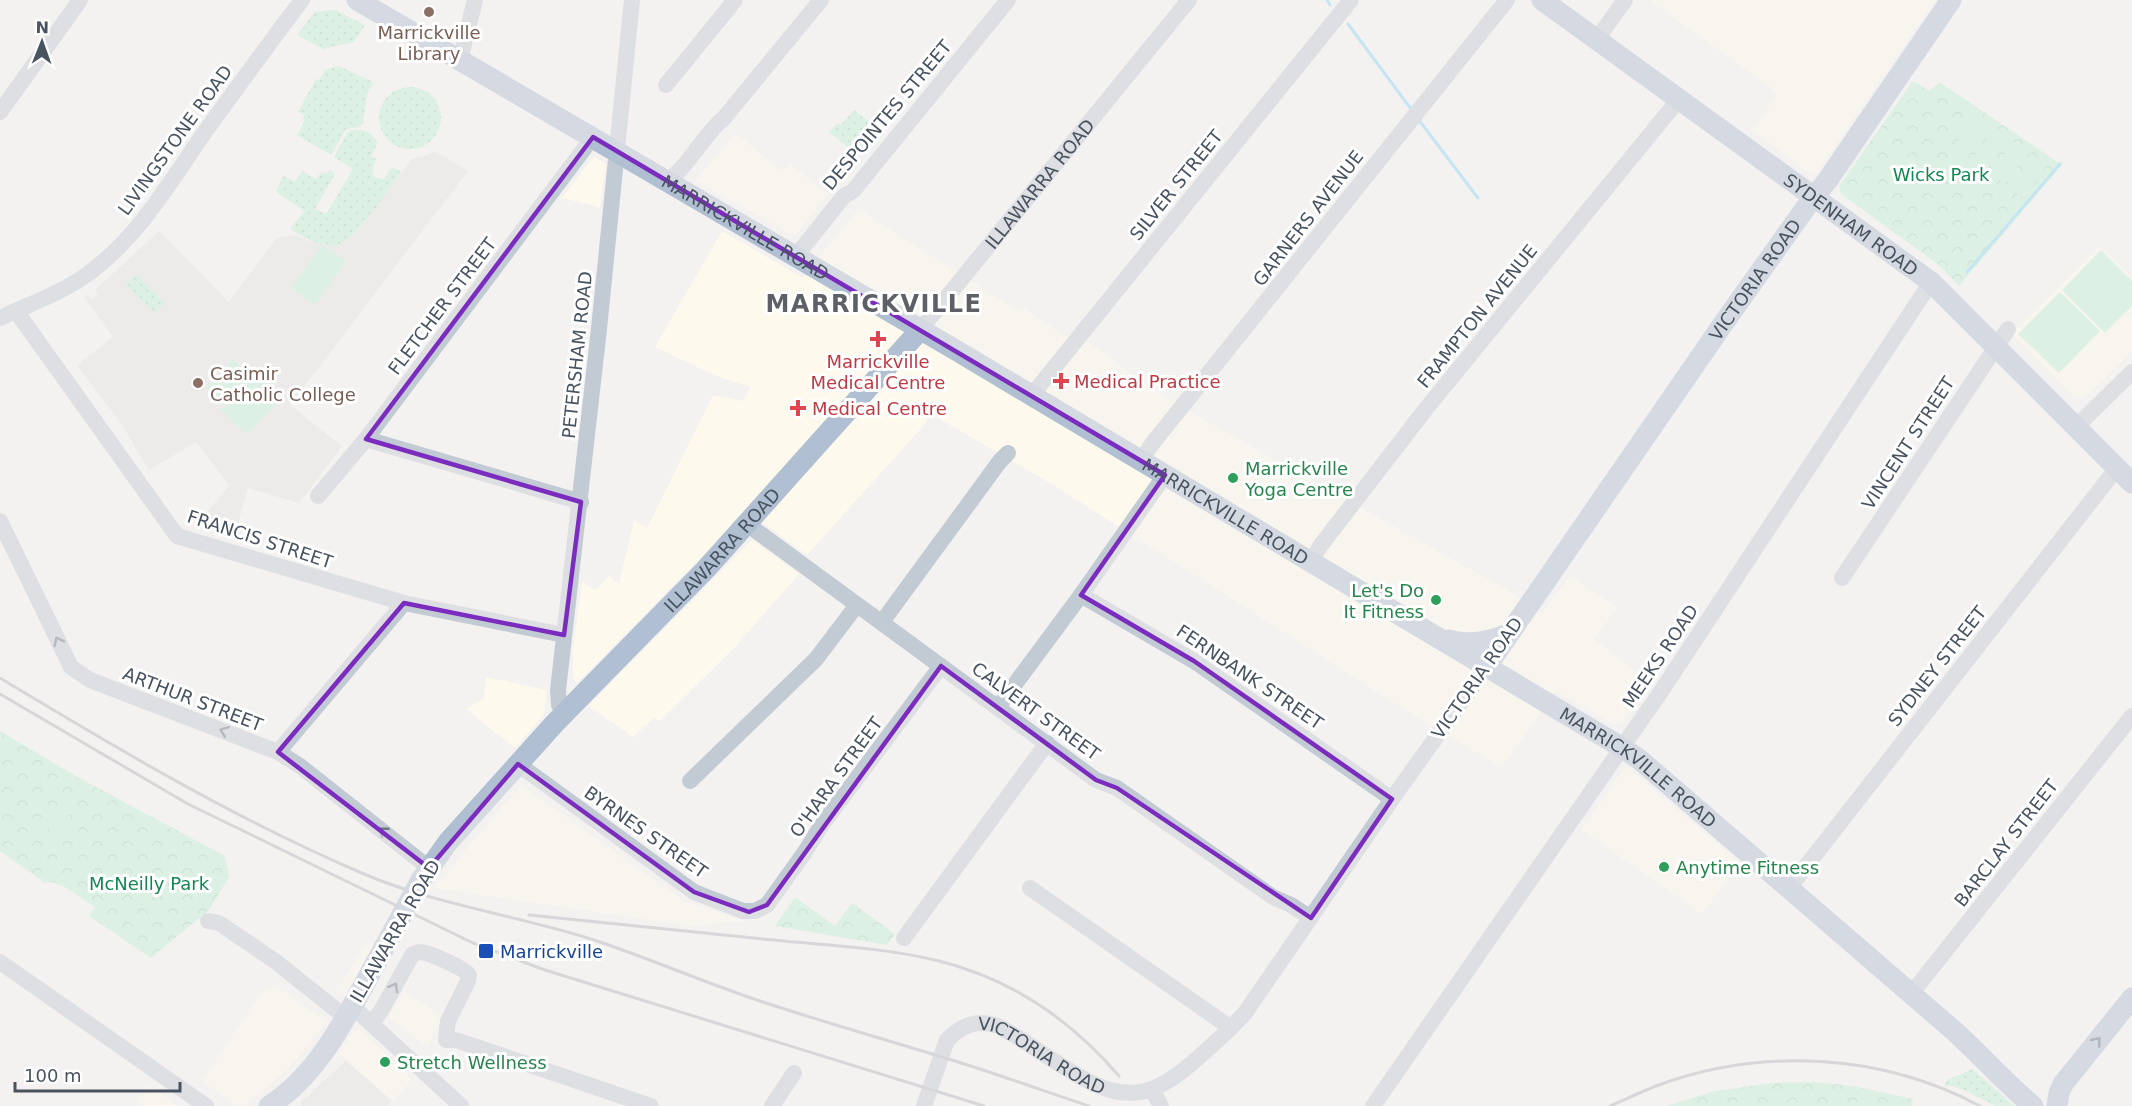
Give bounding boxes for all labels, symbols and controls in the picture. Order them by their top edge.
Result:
marker: Marrickville Library [422,5,436,19]
north arrow [12,12,72,72]
text: N [35,18,49,37]
place label: Marrickville Library [377,22,481,64]
street label: DESPOINTES STREET [818,35,956,194]
street label: LIVINGSTONE ROAD [114,61,236,219]
street label: ILLAWARRA ROAD [980,114,1098,253]
street label: SILVER STREET [1125,125,1227,244]
street label: GARNERS AVENUE [1249,146,1367,290]
park label: Wicks Park [1893,164,1990,185]
street label: SYDENHAM ROAD [1780,168,1923,280]
street label: MARRICKVILLE ROAD [658,170,833,284]
street label: VICTORIA ROAD [1704,215,1805,344]
street label: FLETCHER STREET [384,233,501,379]
street label: FRAMPTON AVENUE [1413,240,1541,392]
street label: PETERSHAM ROAD [558,270,596,440]
district label: MARRICKVILLE [765,290,983,318]
marker: Marrickville Medical Centre [869,330,887,348]
place label: Marrickville Medical Centre [811,351,945,393]
place label: Casimir Catholic College [210,363,356,405]
place label: Medical Practice [1074,371,1221,392]
marker: Medical Practice [1052,372,1070,390]
street label: VINCENT STREET [1857,372,1959,513]
marker: Casimir Catholic College [191,376,205,390]
place label: Medical Centre [812,398,947,419]
marker: Medical Centre [789,399,807,417]
street label: MARRICKVILLE ROAD [1139,453,1313,569]
place label: Marrickville Yoga Centre [1244,458,1353,500]
marker: Marrickville Yoga Centre [1226,471,1240,485]
street label: ILLAWARRA ROAD [659,484,784,616]
street label: FRANCIS STREET [185,506,336,573]
place label: Let's Do It Fitness [1344,580,1424,622]
marker: Let's Do It Fitness [1429,593,1443,607]
street label: MEEKS ROAD [1618,600,1702,712]
street label: SYDNEY STREET [1884,601,1991,730]
street label: VICTORIA ROAD [1427,613,1527,743]
street label: FERNBANK STREET [1173,620,1328,734]
one-way arrow [54,636,66,647]
street label: CALVERT STREET [968,657,1105,765]
street label: ARTHUR STREET [120,663,267,736]
street label: MARRICKVILLE ROAD [1556,703,1721,832]
street label: O'HARA STREET [785,712,887,841]
one-way arrow [219,726,230,738]
street label: BARCLAY STREET [1950,774,2063,911]
street label: BYRNES STREET [580,782,712,883]
one-way arrow [379,828,390,839]
street label: ILLAWARRA ROAD [346,856,444,1006]
place label: Anytime Fitness [1676,857,1819,878]
marker: Anytime Fitness [1657,860,1671,874]
park label: McNeilly Park [89,873,210,894]
place label: Marrickville [500,941,603,962]
marker: Marrickville [477,942,495,960]
one-way arrow [387,983,398,993]
street label: VICTORIA ROAD [978,1012,1109,1098]
one-way arrow [2090,1036,2101,1047]
place label: Stretch Wellness [397,1052,547,1073]
scale bar [15,1055,180,1093]
marker: Stretch Wellness [378,1055,392,1069]
text: 100 m [24,1065,82,1086]

